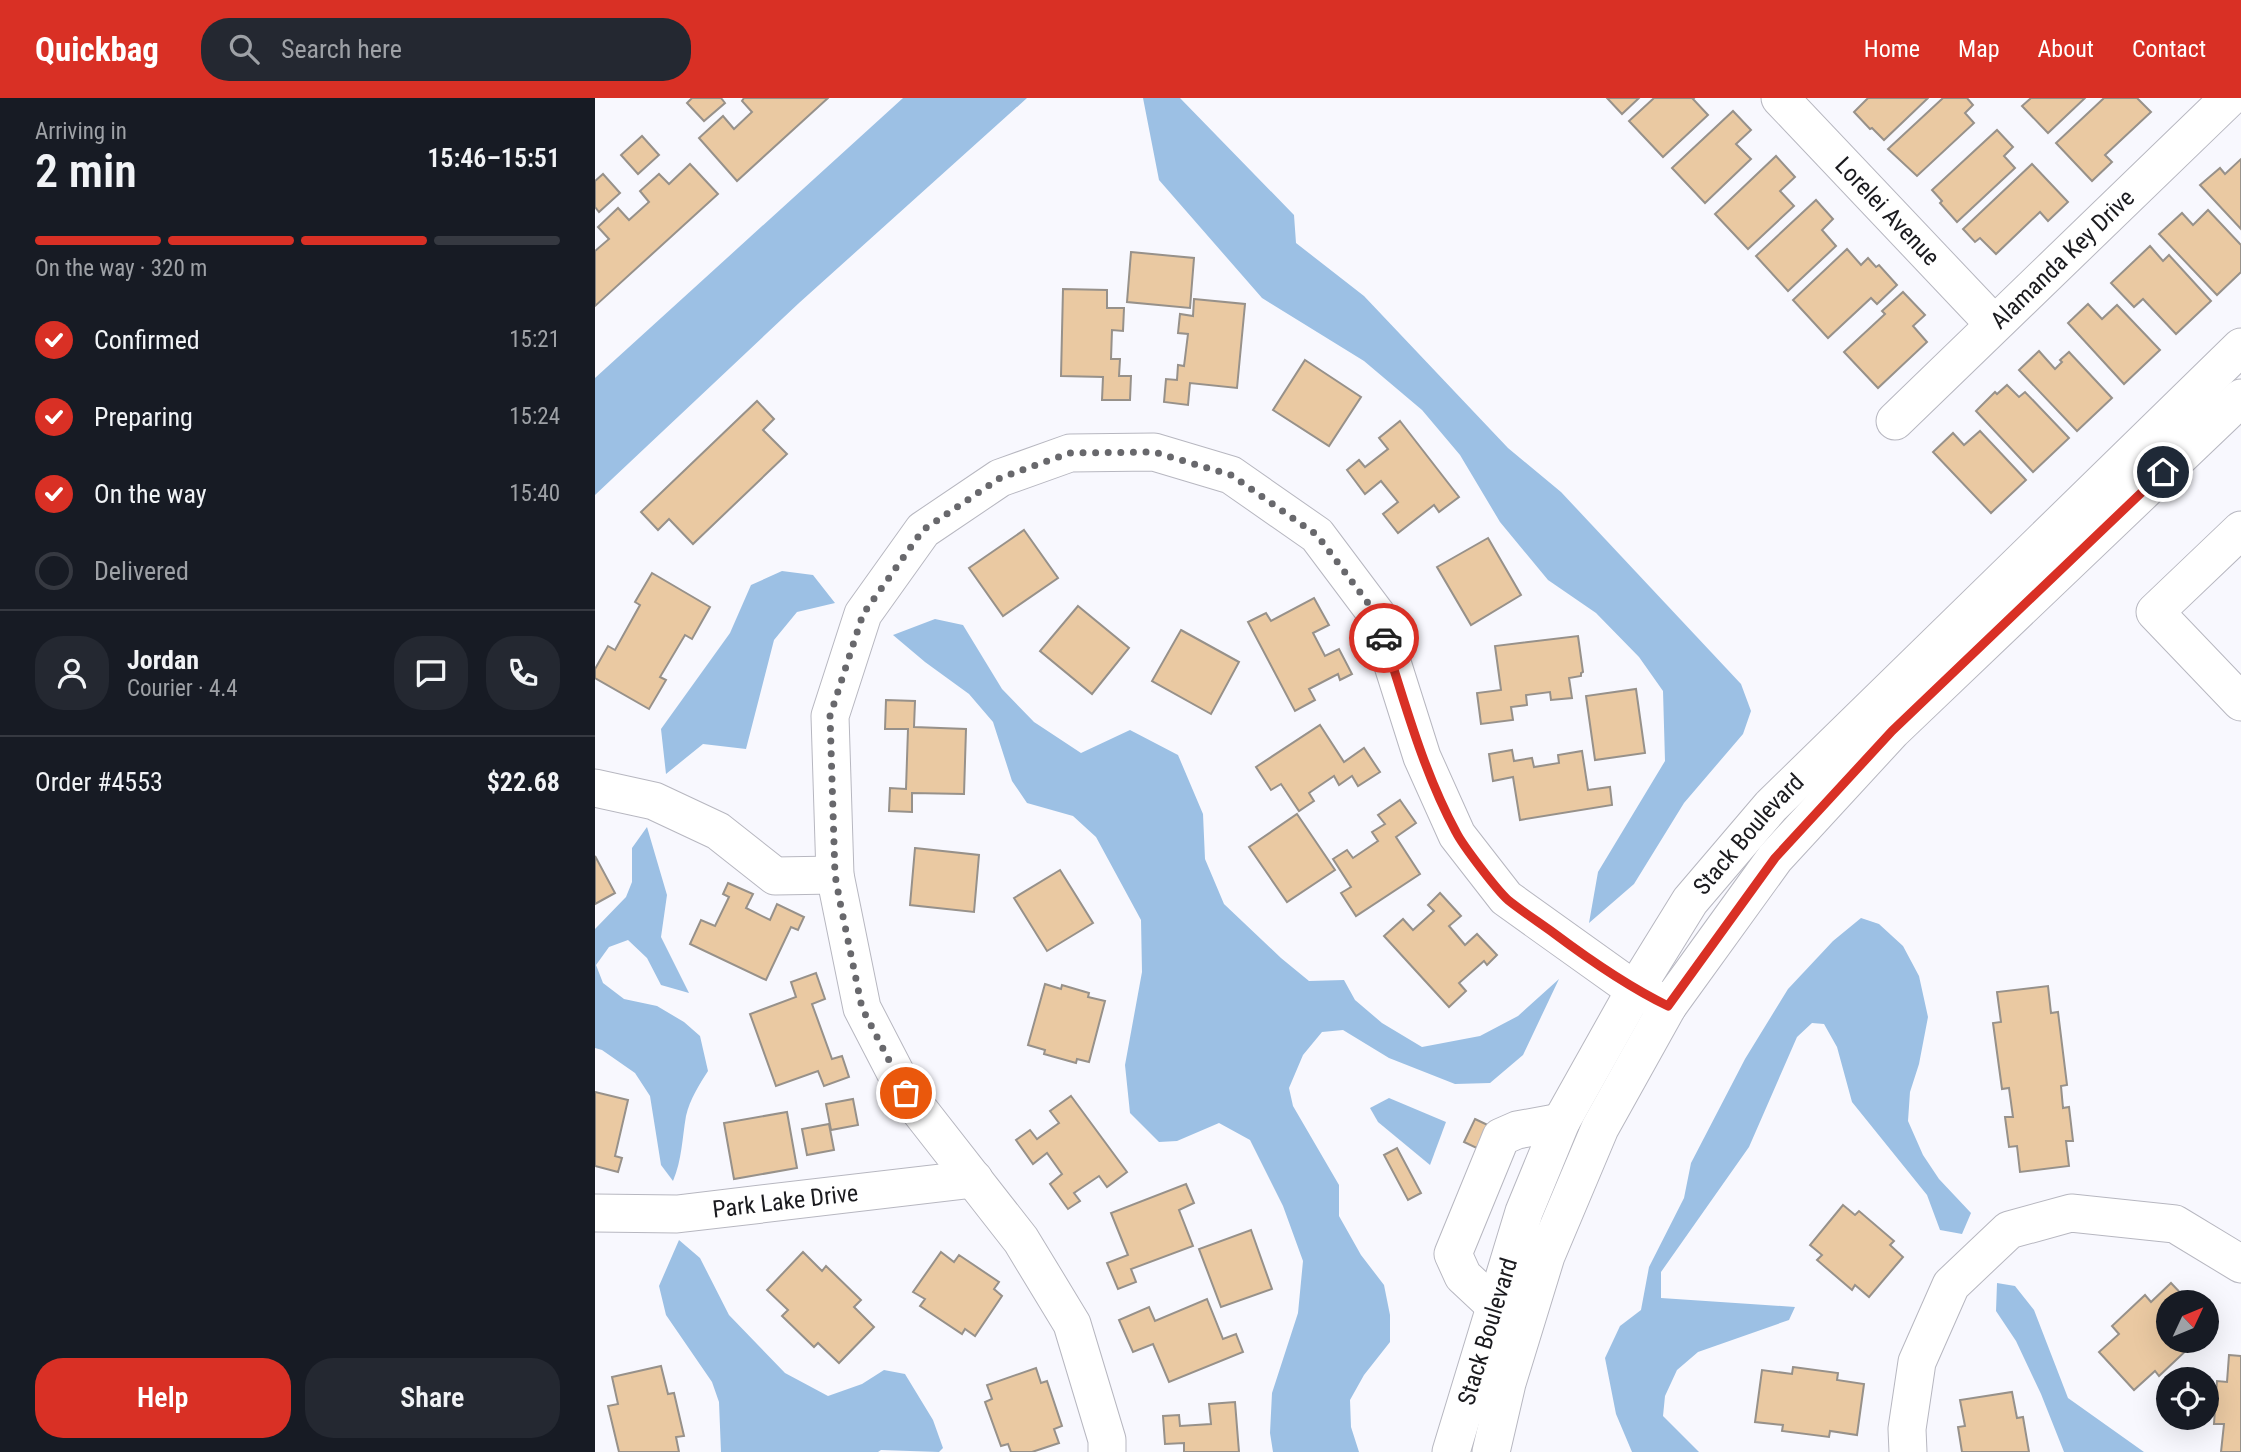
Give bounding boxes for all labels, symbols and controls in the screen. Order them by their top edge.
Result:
search box [201,18,691,81]
text: Quickbag [35,30,159,69]
icon: search [225,30,263,68]
text: Search here [281,34,402,64]
text: Home [1864,35,1920,63]
text: Map [1958,35,2000,63]
text: About [2038,35,2094,63]
text: Contact [2132,35,2206,63]
text: Arriving in [35,118,127,145]
text: 15:46–15:51 [427,143,560,173]
text: 2 min [35,144,137,198]
street label: Lorelei Avenue [1829,151,1945,271]
street label: Alamanda Key Drive [1985,184,2140,335]
text: On the way · 320 m [35,255,207,282]
icon: check [35,321,73,359]
text: Confirmed [94,325,200,355]
text: 15:21 [509,326,560,353]
icon: check [35,398,73,436]
text: Preparing [94,402,193,432]
text: 15:24 [509,403,560,430]
pin [2133,442,2193,502]
icon: home [2144,453,2182,491]
icon: check [35,475,73,513]
text: On the way [94,479,207,509]
text: 15:40 [509,480,560,507]
text: Delivered [94,556,189,586]
courier [1349,603,1419,673]
icon: car [1365,619,1403,657]
button: person [35,636,109,710]
button: chat [394,636,468,710]
button: phone [486,636,560,710]
text: Jordan [127,645,199,675]
text: Courier · 4.4 [127,675,238,702]
text: Order #4553 [35,767,163,797]
text: $22.68 [487,767,560,797]
street label: Stack Boulevard [1688,768,1810,900]
pin [876,1063,936,1123]
icon: bag [887,1074,925,1112]
street label: Park Lake Drive [711,1179,860,1224]
street label: Stack Boulevard [1452,1254,1523,1408]
north arrow [2156,1290,2219,1353]
map controls [2156,1290,2219,1430]
button: Help [35,1358,291,1438]
button: Share [305,1358,560,1438]
button: locate [2156,1367,2219,1430]

